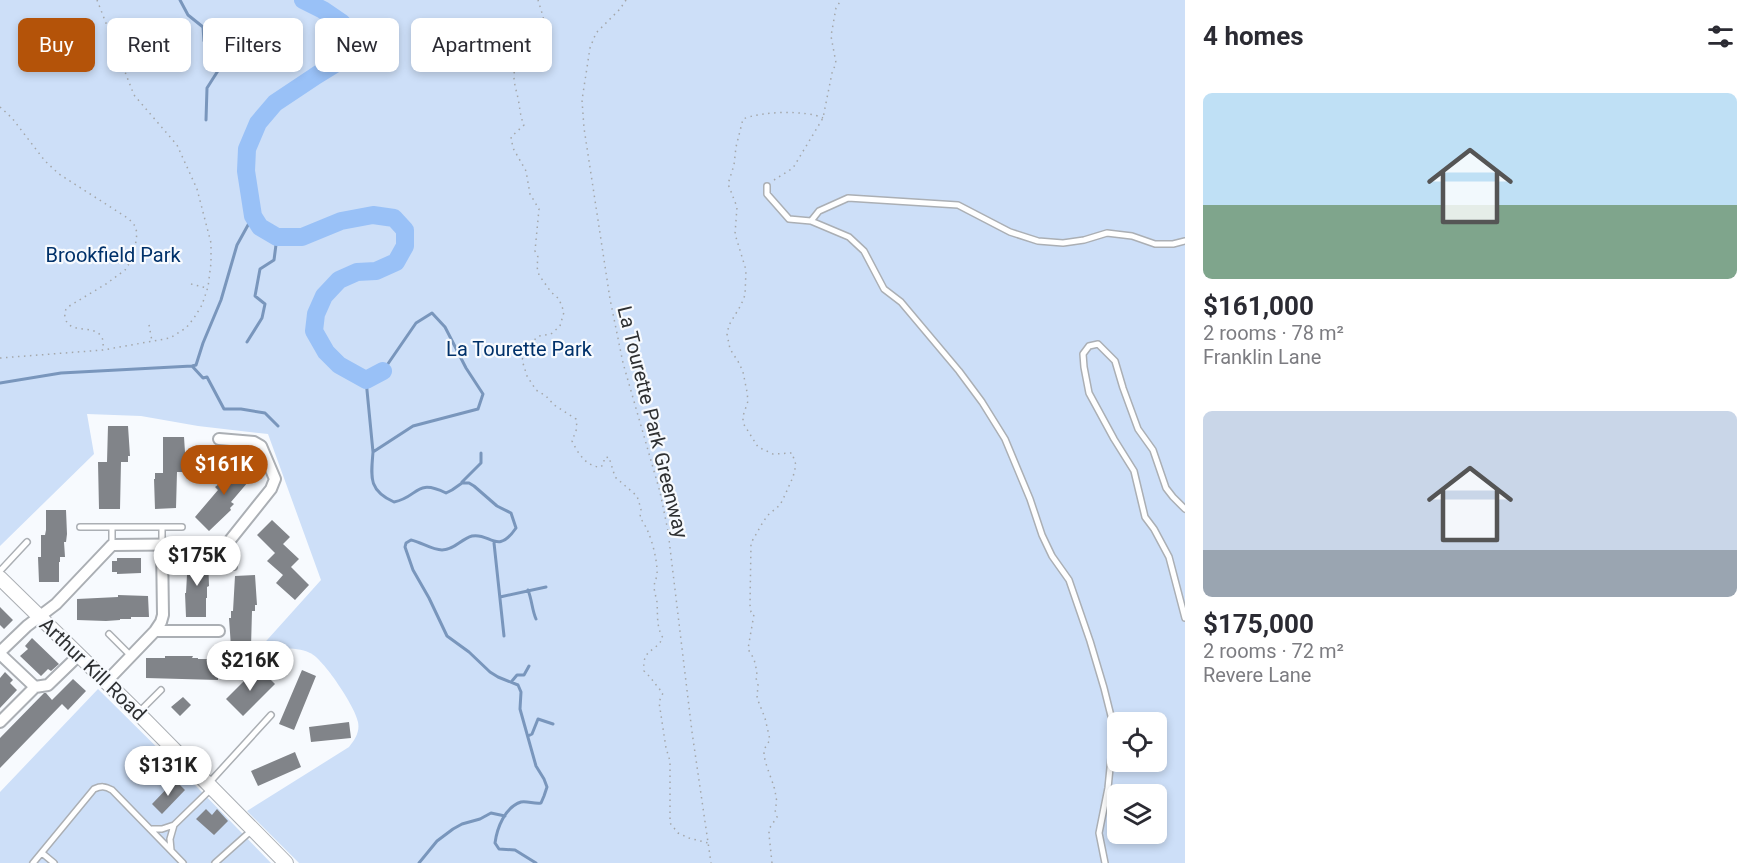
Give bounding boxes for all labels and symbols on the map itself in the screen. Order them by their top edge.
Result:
park label: Brookfield Park [45,243,181,267]
street label: La Tourette Park Greenway [613,303,694,541]
park label: La Tourette Park [446,337,593,361]
pin: $161K [182,445,266,496]
pin: $175K [155,536,239,587]
street label: Arthur Kill Road [35,612,151,726]
pin: $216K [208,641,292,692]
pin: $131K [126,746,210,797]

